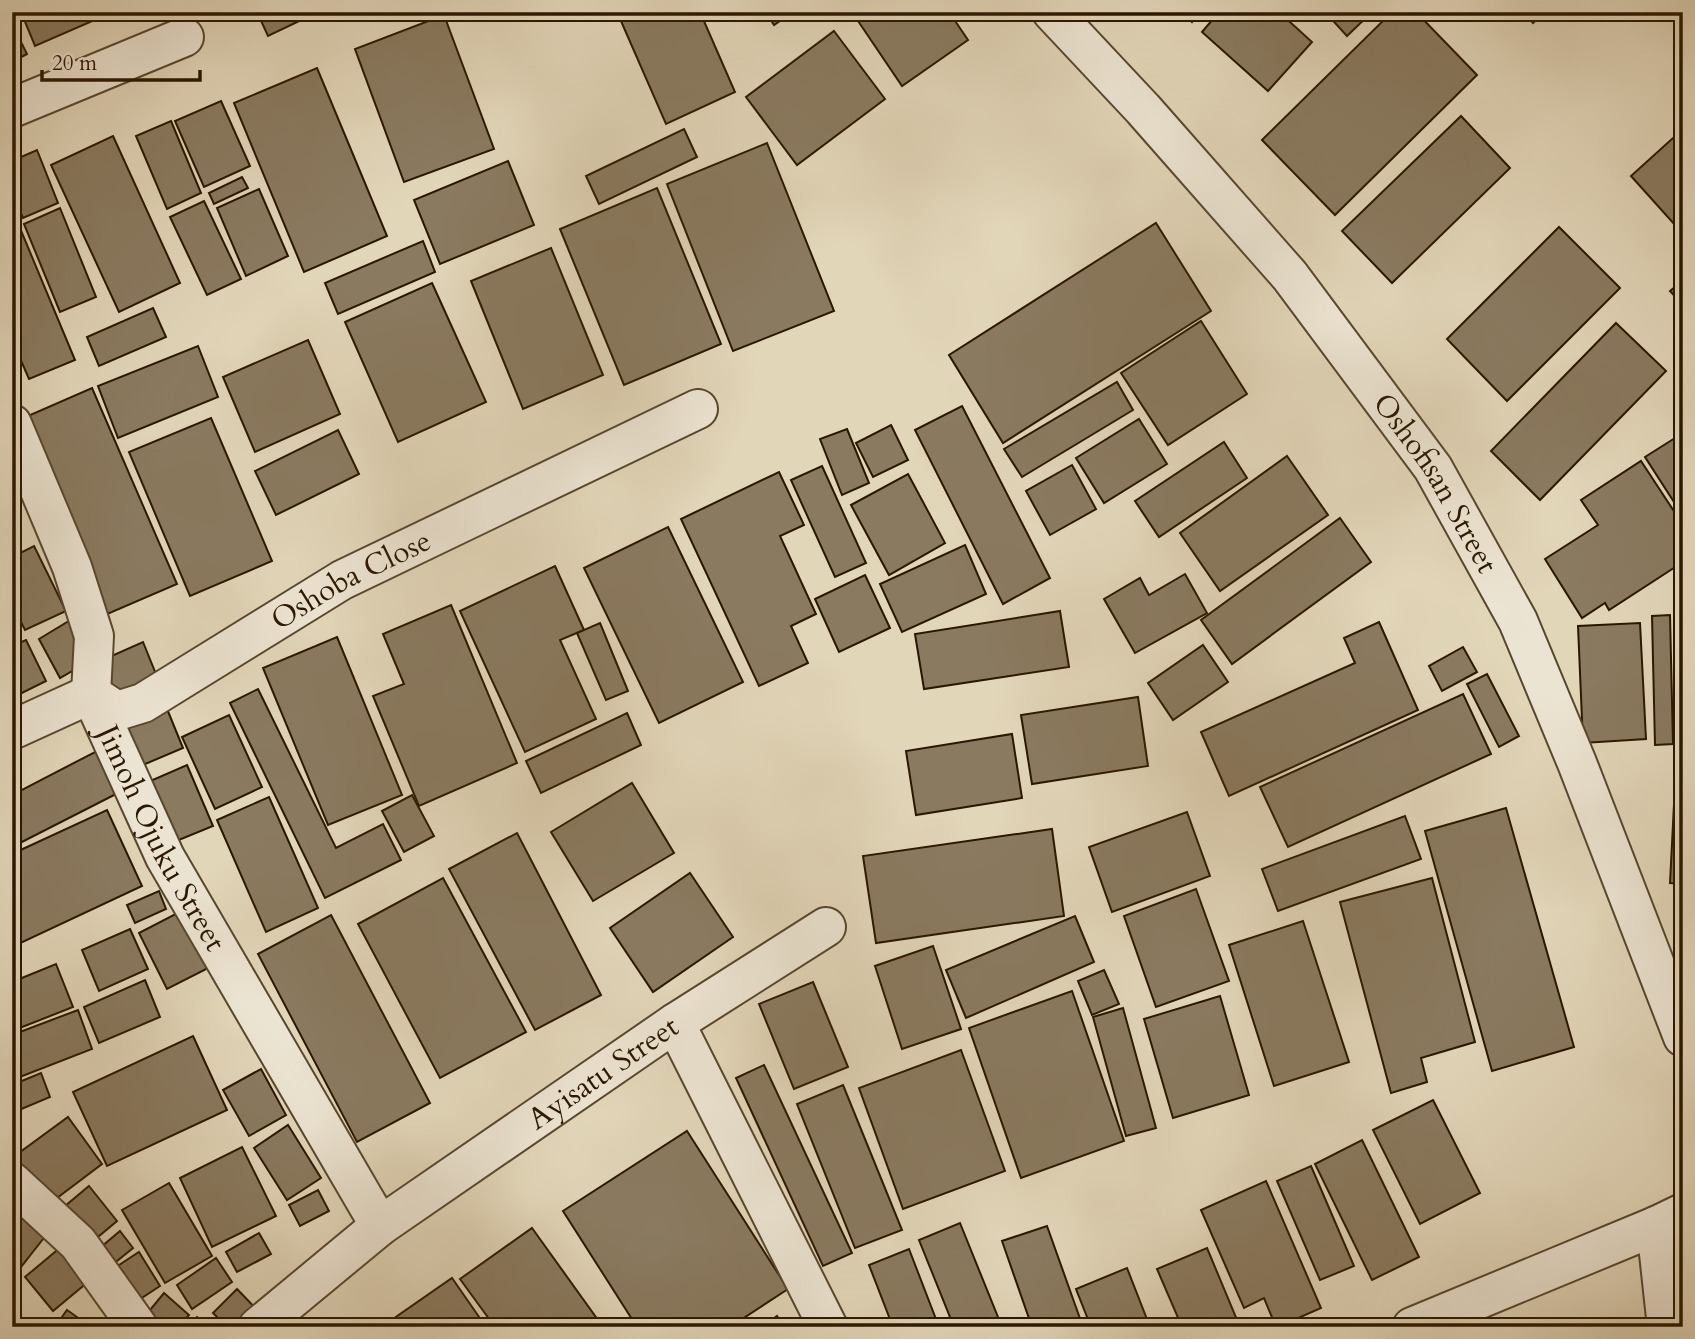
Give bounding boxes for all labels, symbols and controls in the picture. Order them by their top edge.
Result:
scale bar [42,38,200,82]
text: 20 m [52,49,97,78]
street label: Oshofisan Street [1363,385,1508,581]
street label: Oshoba Close [263,520,438,640]
street label: Jimoh Ojuku Street [86,715,236,959]
street label: Ayisatu Street [519,1006,687,1139]

